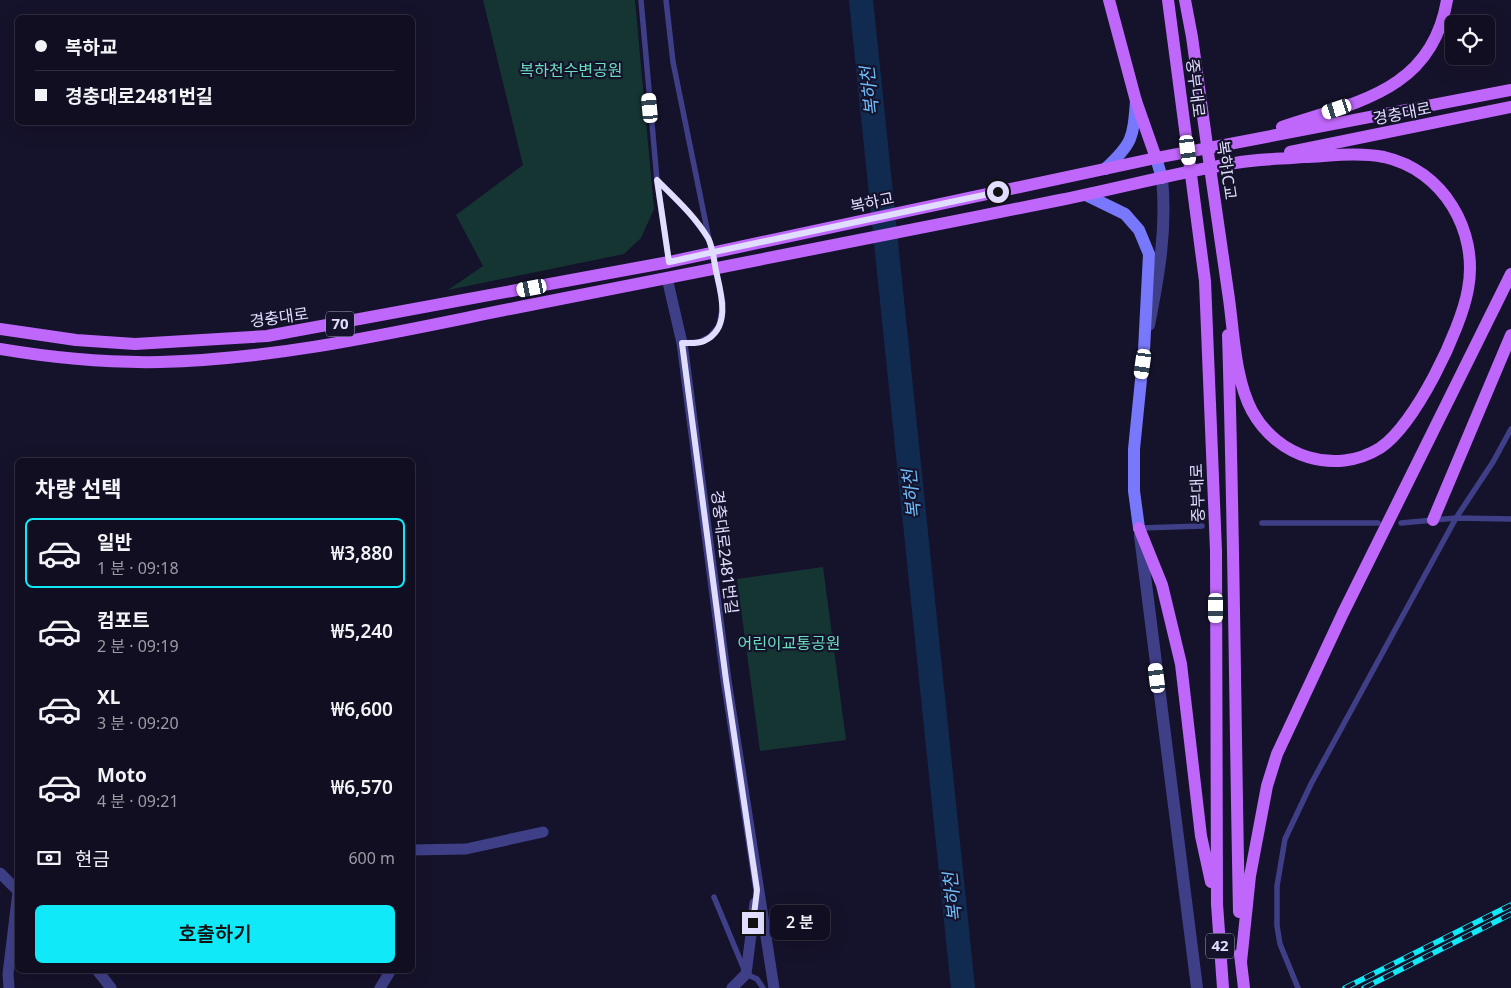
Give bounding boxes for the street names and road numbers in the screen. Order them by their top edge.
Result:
street label: 중부대로 [1181,57,1211,119]
street label: 경충대로 [1371,97,1433,129]
street label: 복하IC교 [1212,139,1242,201]
street label: 복하교 [848,187,896,217]
street label: 경충대로 [248,302,310,332]
road number: 70 [326,312,354,336]
street label: 중부대로 [1185,463,1209,523]
street label: 경충대로2481번길 [706,489,744,615]
road number: 42 [1206,934,1234,958]

